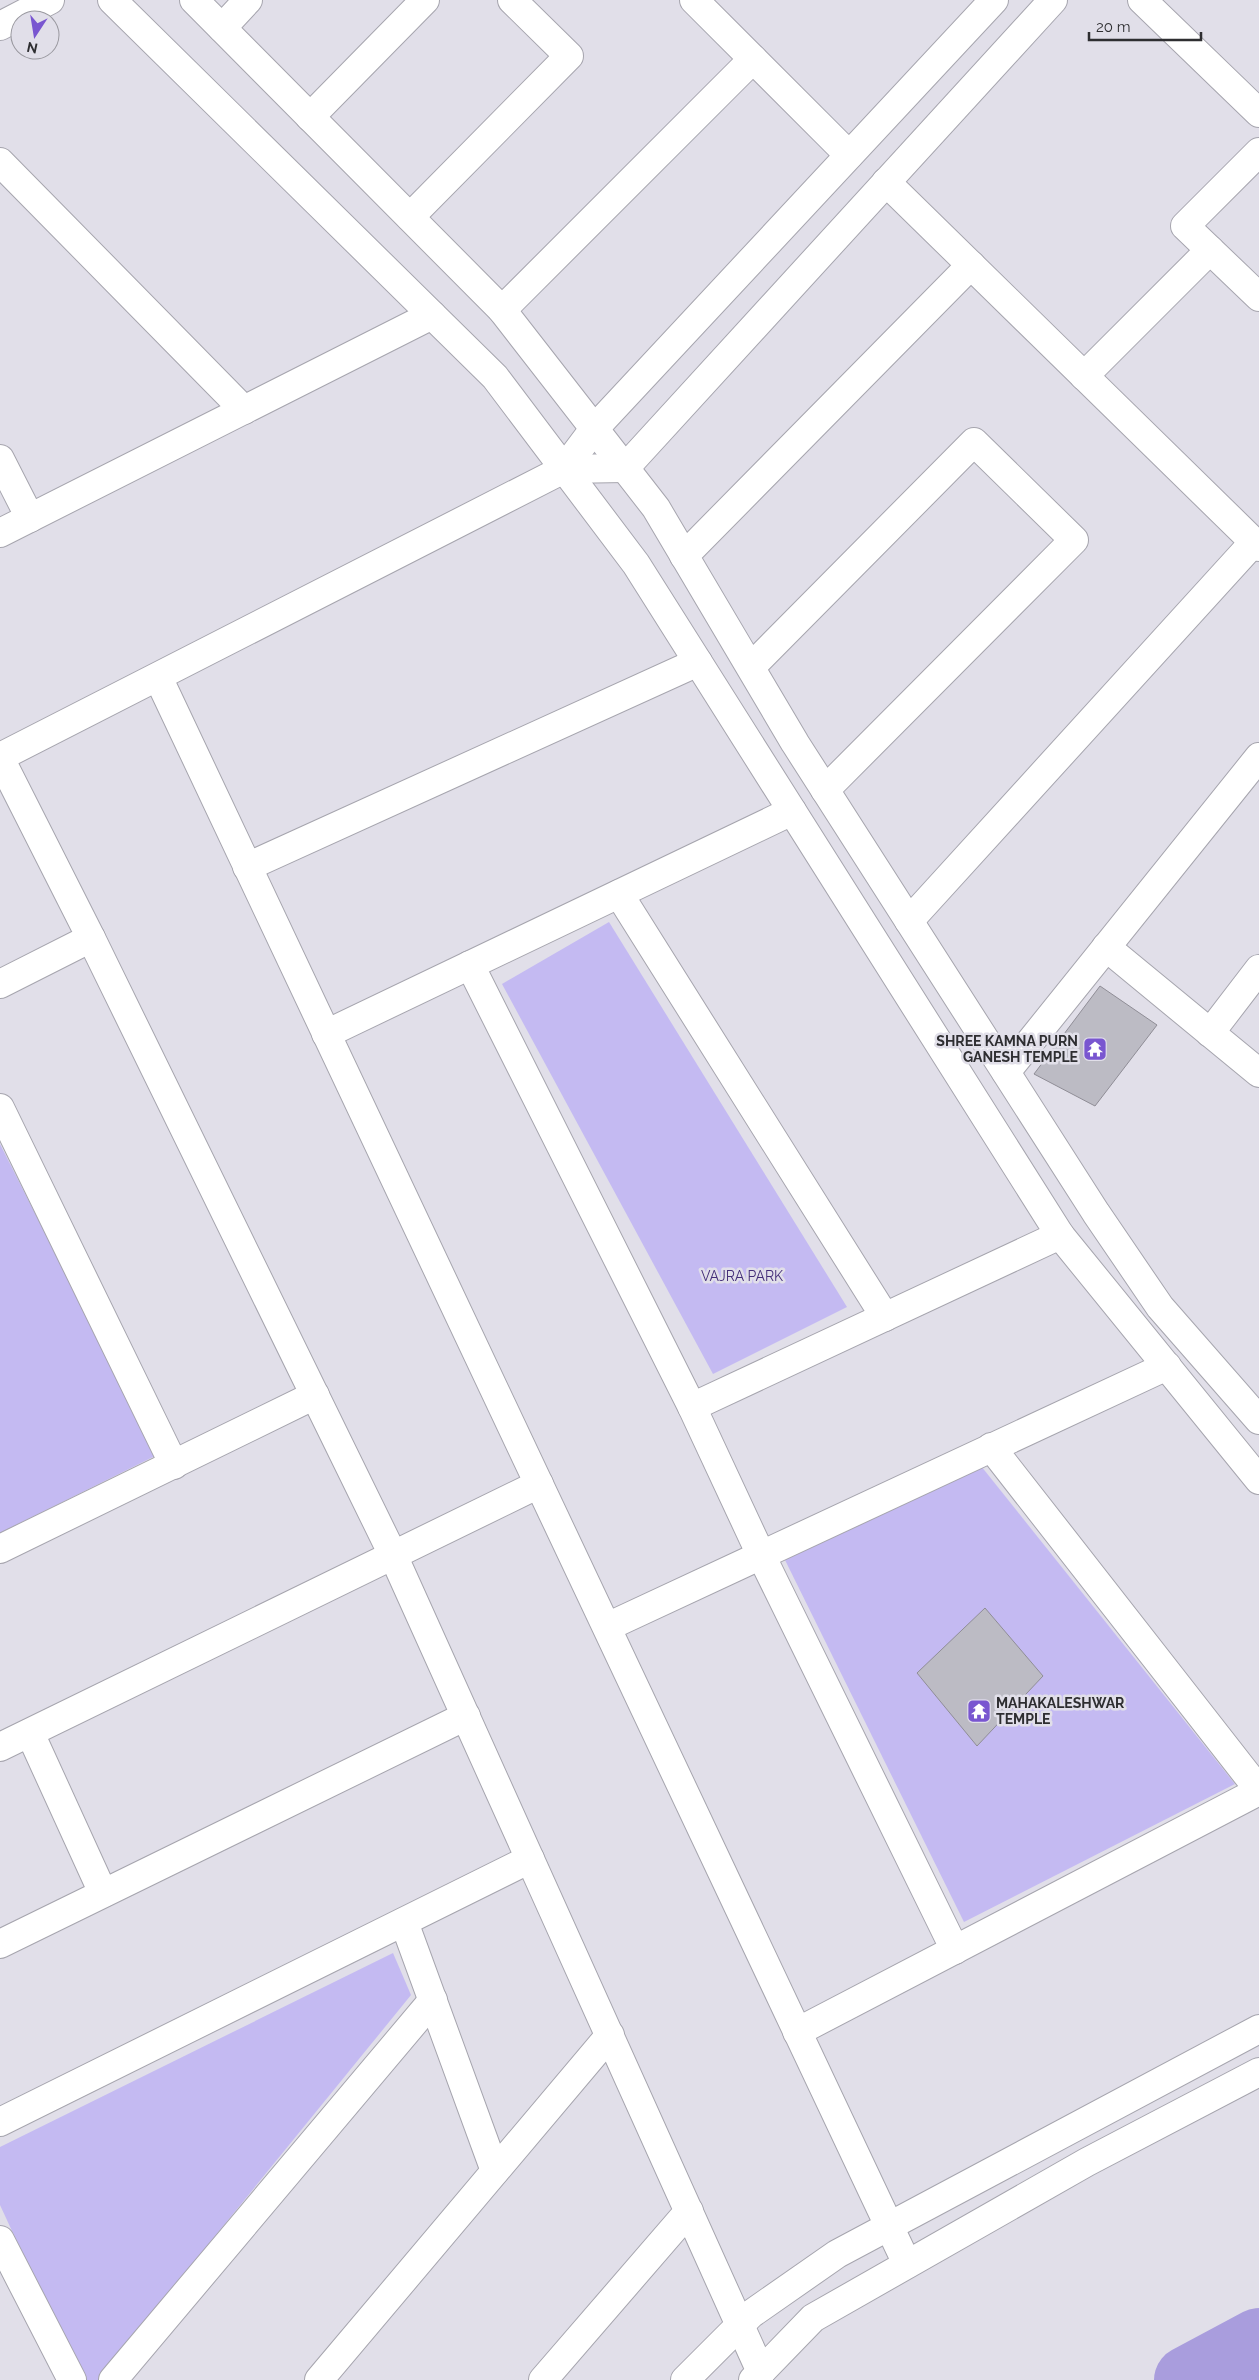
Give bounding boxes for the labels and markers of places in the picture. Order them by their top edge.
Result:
place label: SHREE KAMNA PURN GANESH TEMPLE [936,1033,1078,1065]
temple icon: SHREE KAMNA PURN GANESH TEMPLE [1082,1036,1108,1062]
place label: MAHAKALESHWAR TEMPLE [996,1695,1125,1727]
temple icon: MAHAKALESHWAR TEMPLE [966,1698,992,1724]

